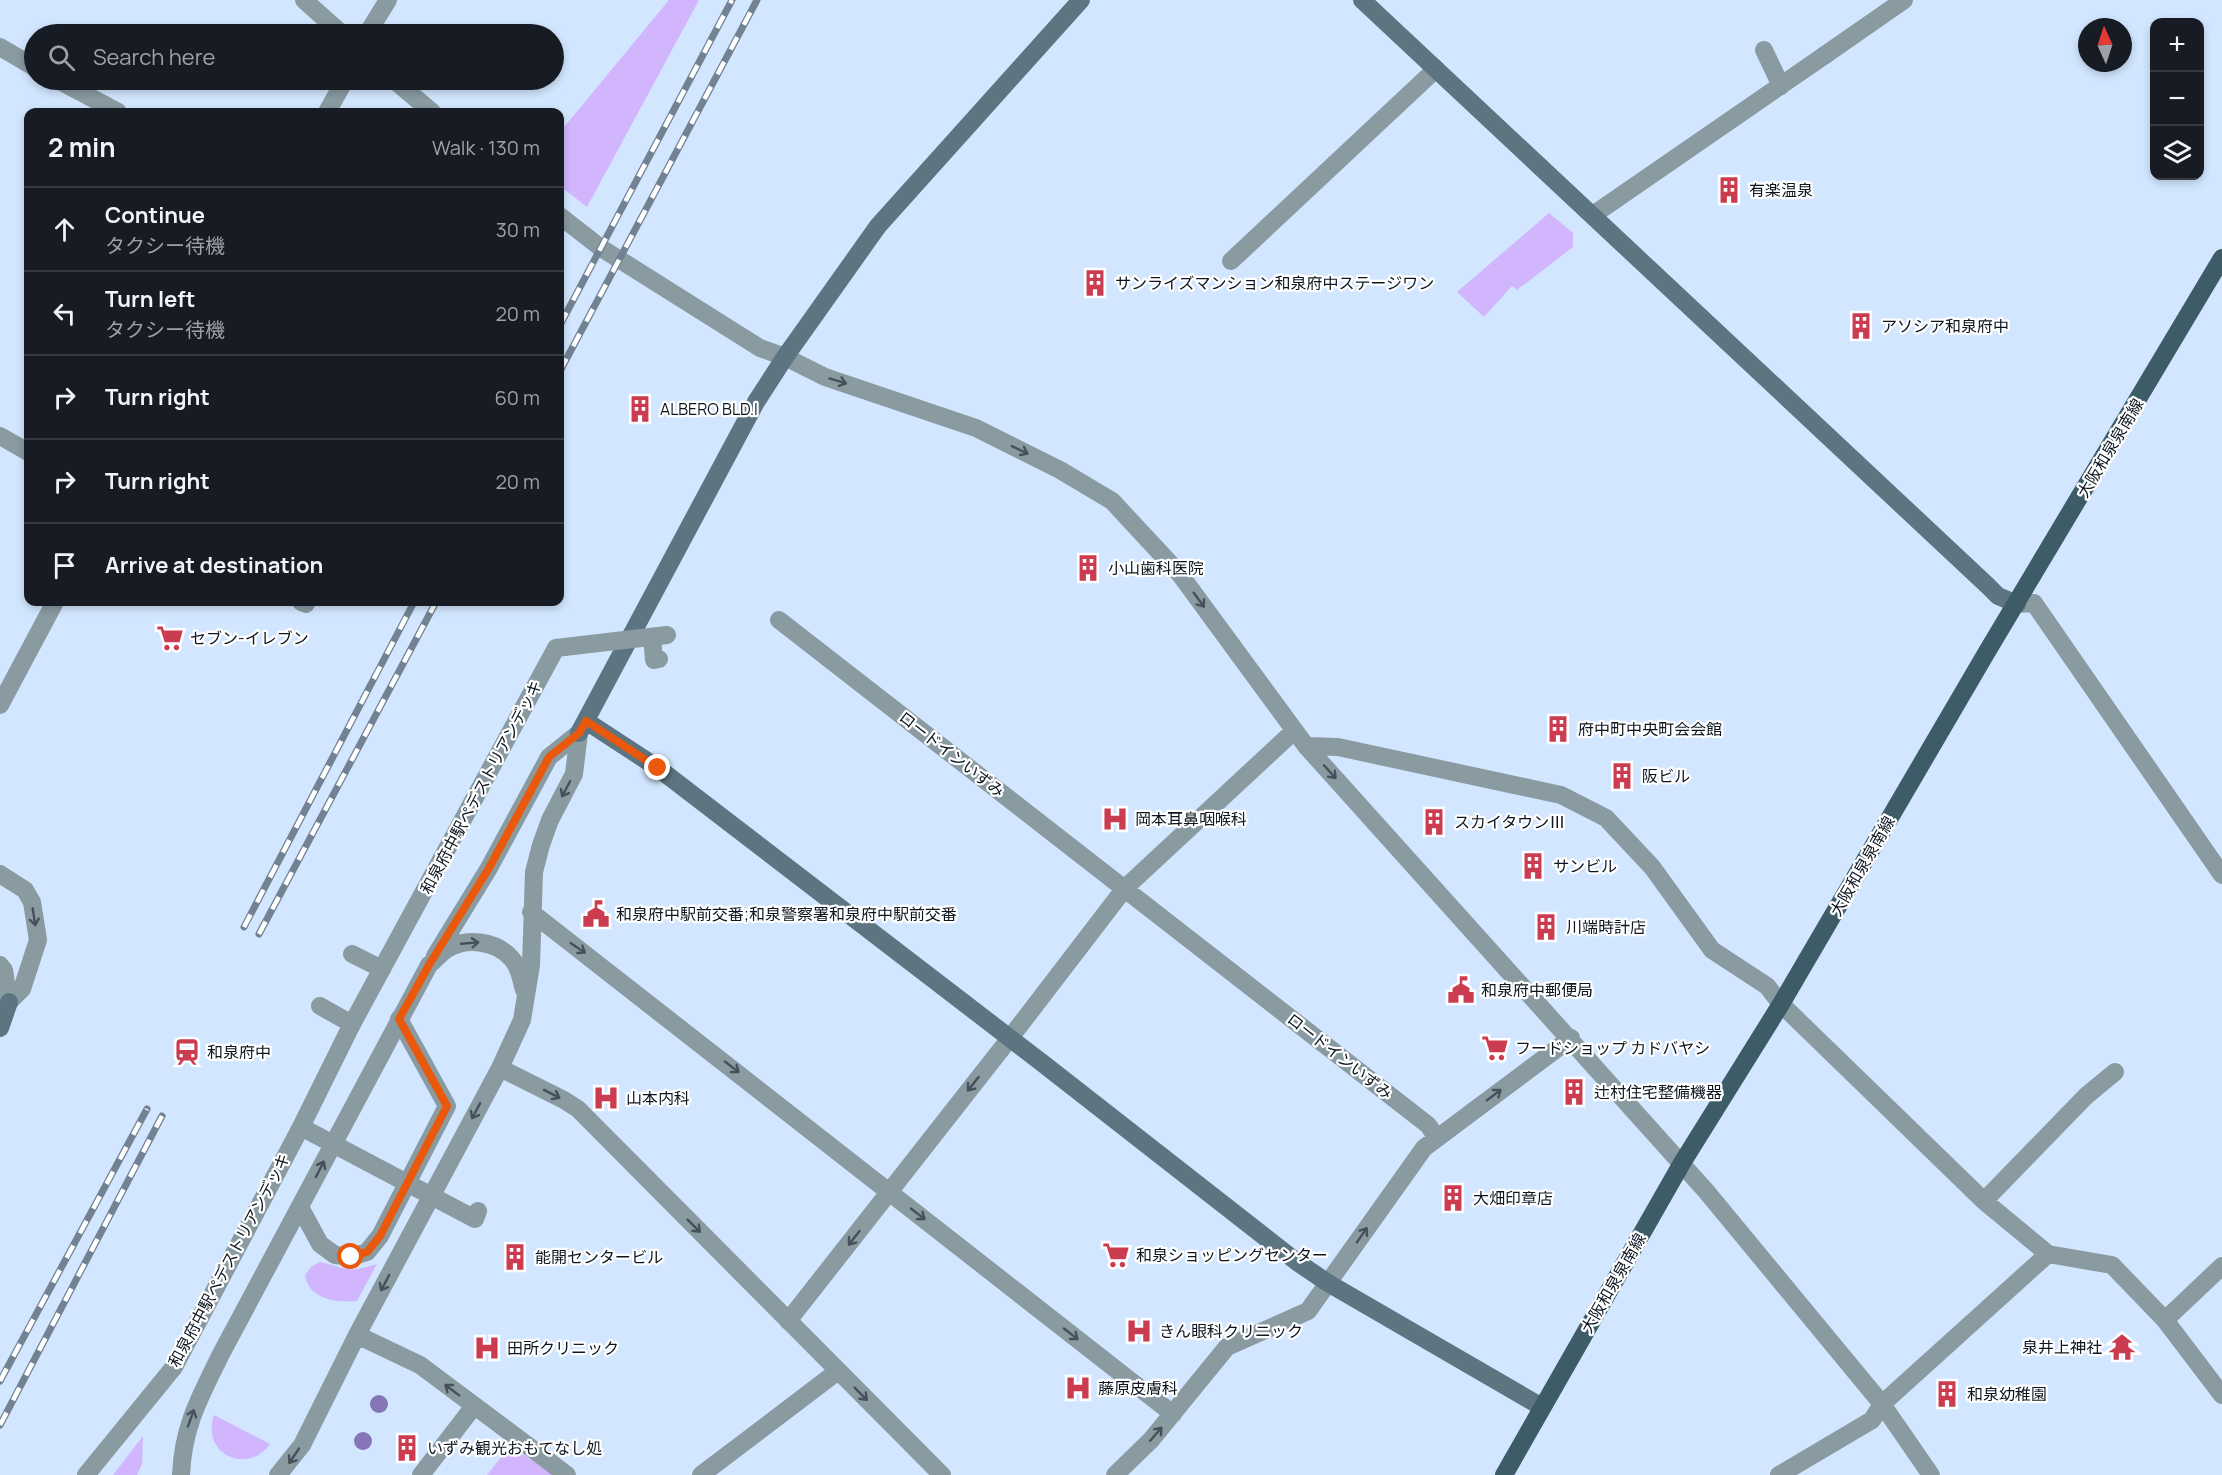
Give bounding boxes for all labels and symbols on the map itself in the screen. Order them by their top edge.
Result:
north arrow [2078,18,2132,72]
building icon: 有楽温泉 [1714,175,1744,205]
place label: 有楽温泉 [1749,179,1813,201]
building icon: サンライズマンション和泉府中ステージワン [1080,268,1110,298]
place label: サンライズマンション和泉府中ステージワン [1115,272,1434,294]
building icon: アソシア和泉府中 [1846,311,1876,341]
place label: アソシア和泉府中 [1881,315,2009,337]
one-way arrow [828,376,847,387]
building icon: ALBERO BLD.I [625,394,655,424]
street label: 大阪和泉泉南線 [2072,394,2148,502]
place label: ALBERO BLD.I [660,398,758,420]
one-way arrow [1011,445,1029,456]
building icon: 小山歯科医院 [1073,553,1103,583]
place label: 小山歯科医院 [1108,557,1204,579]
one-way arrow [1193,592,1205,608]
supermarket icon: セブン-イレブン [155,623,185,653]
place label: セブン-イレブン [190,627,309,649]
street label: 和泉府中駅ペデストリアンデッキ [415,676,547,898]
street label: ロードインいずみ [895,706,1009,802]
building icon: 府中町中央町会会館 [1543,714,1573,744]
place label: 府中町中央町会会館 [1578,718,1722,740]
route end [644,754,670,780]
building icon: 阪ビル [1607,761,1637,791]
one-way arrow [1323,764,1337,779]
place label: 阪ビル [1642,765,1690,787]
one-way arrow [560,780,571,798]
hospital icon: 岡本耳鼻咽喉科 [1100,804,1130,834]
building icon: スカイタウンⅢ [1419,807,1449,837]
place label: 岡本耳鼻咽喉科 [1135,808,1247,830]
place label: スカイタウンⅢ [1454,811,1565,833]
street label: 大阪和泉泉南線 [1824,812,1900,920]
building icon: サンビル [1518,851,1548,881]
place label: サンビル [1553,855,1617,877]
public building icon: 和泉府中駅前交番;和泉警察署和泉府中駅前交番 [581,899,611,929]
place label: 和泉府中駅前交番;和泉警察署和泉府中駅前交番 [616,903,957,925]
one-way arrow [29,907,40,926]
building icon: 川端時計店 [1531,912,1561,942]
place label: 川端時計店 [1566,916,1646,938]
one-way arrow [459,937,479,948]
one-way arrow [569,942,585,954]
public building icon: 和泉府中郵便局 [1446,975,1476,1005]
place label: 和泉府中郵便局 [1481,979,1593,1001]
street label: ロードインいずみ [1283,1008,1397,1104]
supermarket icon: フードショップ カドバヤシ [1480,1033,1510,1063]
station icon: 和泉府中 [172,1037,202,1067]
place label: フードショップ カドバヤシ [1515,1037,1710,1059]
place label: 和泉府中 [207,1041,271,1063]
one-way arrow [723,1061,739,1074]
one-way arrow [967,1076,980,1092]
building icon: 辻村住宅整備機器 [1559,1077,1589,1107]
place label: 辻村住宅整備機器 [1594,1081,1722,1103]
hospital icon: 山本内科 [591,1083,621,1113]
place label: 山本内科 [626,1087,690,1109]
one-way arrow [543,1088,560,1100]
one-way arrow [1486,1089,1502,1101]
one-way arrow [470,1102,482,1120]
street label: 和泉府中駅ペデストリアンデッキ [163,1149,295,1371]
one-way arrow [315,1160,326,1178]
building icon: 大畑印章店 [1438,1183,1468,1213]
place label: 大畑印章店 [1473,1187,1553,1209]
one-way arrow [910,1207,926,1220]
one-way arrow [687,1219,701,1234]
one-way arrow [1356,1228,1368,1244]
street label: 大阪和泉泉南線 [1575,1229,1651,1337]
one-way arrow [847,1230,860,1246]
supermarket icon: 和泉ショッピングセンター [1101,1240,1131,1270]
building icon: 能開センタービル [500,1242,530,1272]
route start [337,1243,363,1269]
place label: 和泉ショッピングセンター [1136,1244,1328,1266]
place label: 能開センタービル [535,1246,663,1268]
one-way arrow [379,1274,390,1292]
hospital icon: きん眼科クリニック [1124,1316,1154,1346]
place label: きん眼科クリニック [1159,1320,1303,1342]
one-way arrow [1063,1328,1079,1341]
temple icon: 泉井上神社 [2107,1332,2137,1362]
hospital icon: 田所クリニック [472,1333,502,1363]
place label: 泉井上神社 [2022,1336,2102,1358]
place label: 田所クリニック [507,1337,619,1359]
hospital icon: 藤原皮膚科 [1063,1373,1093,1403]
place label: 藤原皮膚科 [1098,1377,1178,1399]
building icon: 和泉幼稚園 [1932,1379,1962,1409]
one-way arrow [445,1383,461,1396]
place label: 和泉幼稚園 [1967,1383,2047,1405]
one-way arrow [854,1387,868,1402]
one-way arrow [186,1409,197,1428]
one-way arrow [1149,1427,1163,1442]
building icon: いずみ観光おもてなし処 [392,1433,422,1463]
place label: いずみ観光おもてなし処 [427,1437,602,1459]
one-way arrow [288,1447,300,1463]

